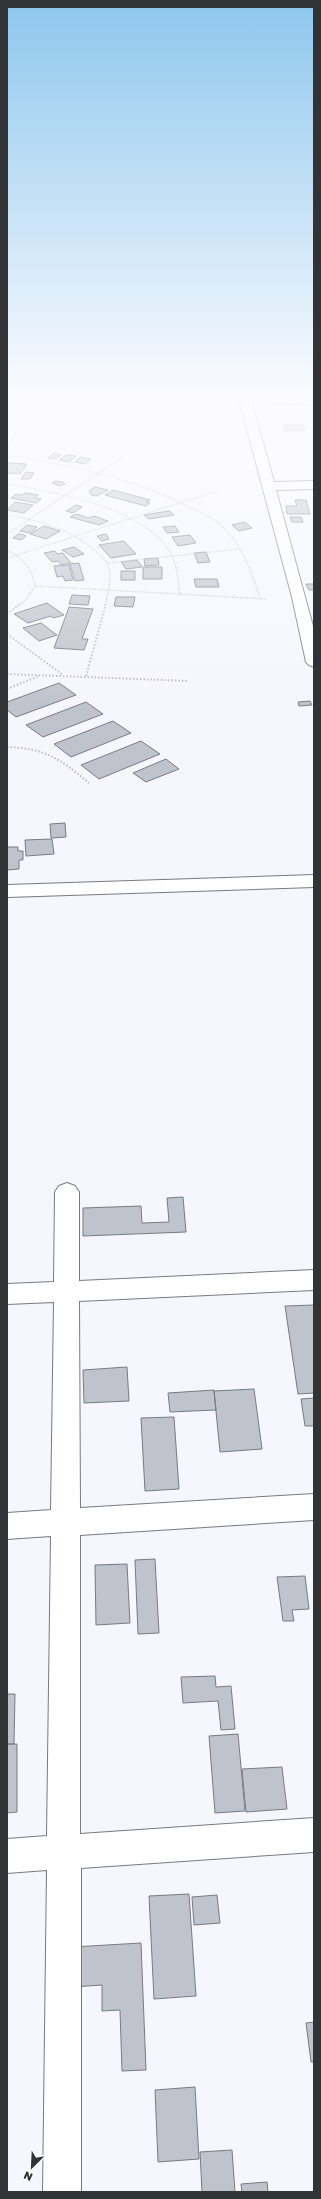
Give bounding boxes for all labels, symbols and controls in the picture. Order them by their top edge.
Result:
north arrow [12,2147,52,2187]
text: N [21,2169,34,2184]

